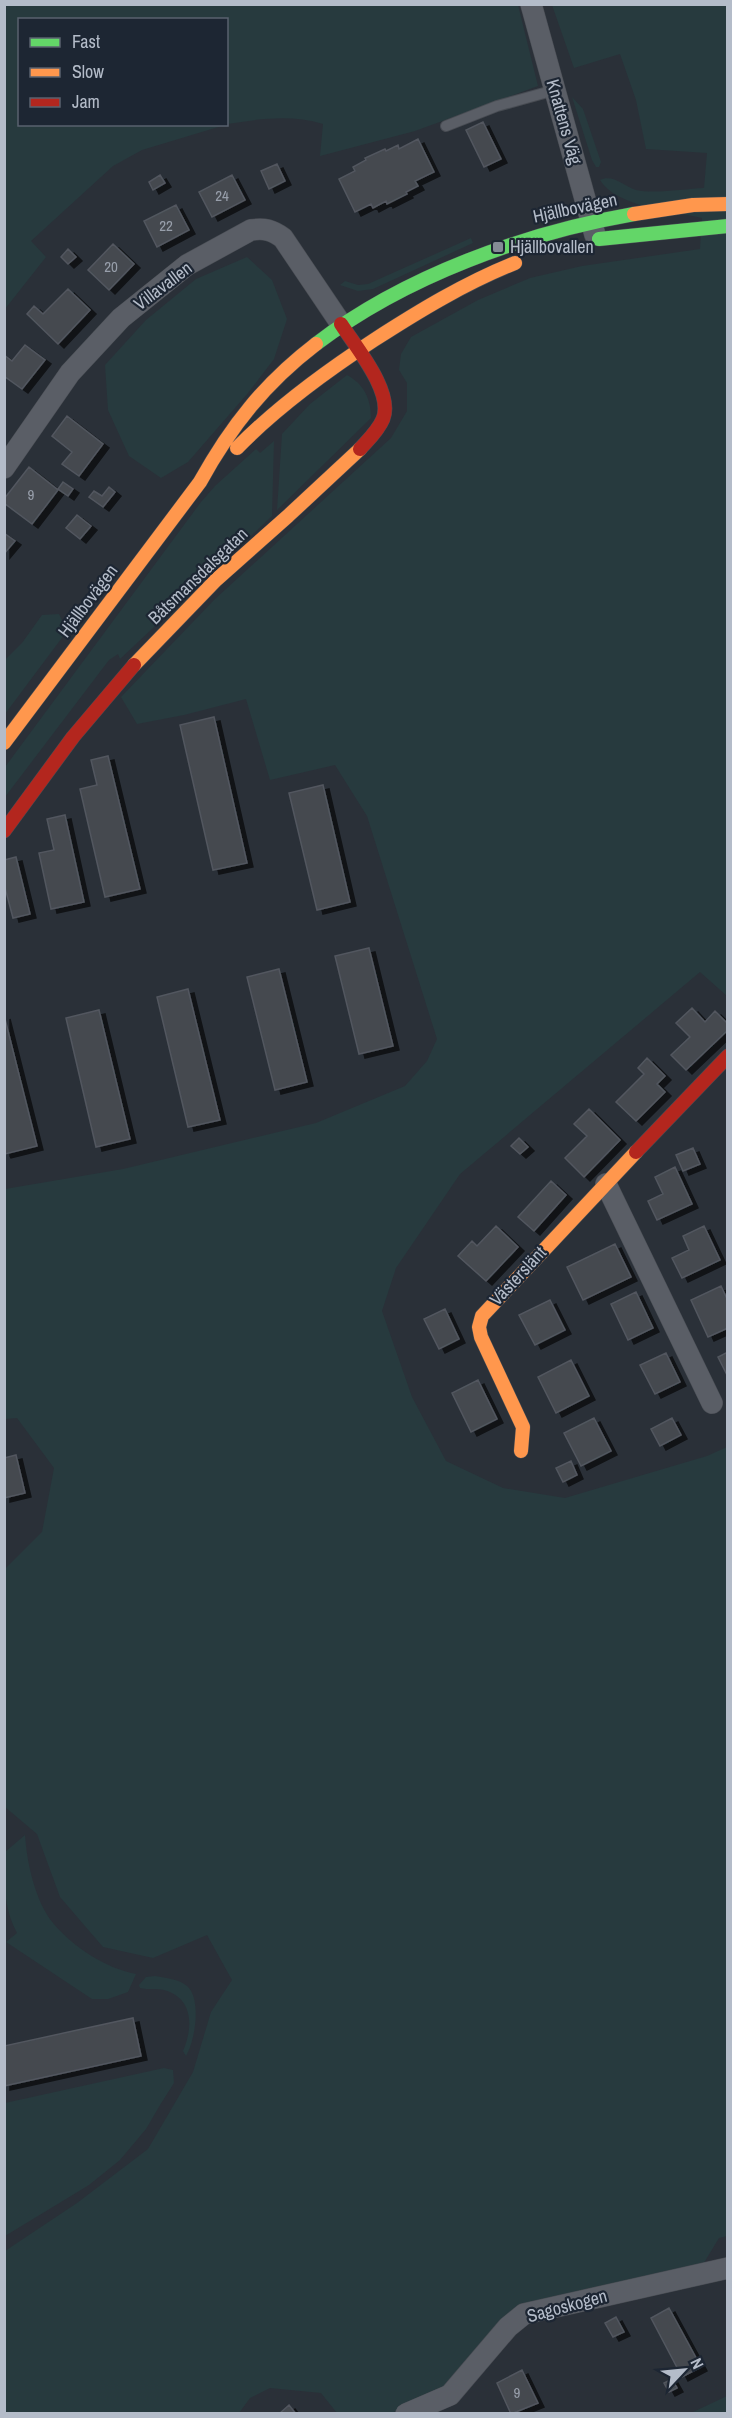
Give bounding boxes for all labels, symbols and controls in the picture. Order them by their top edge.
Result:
legend [18,18,228,126]
text: Fast [72,29,100,54]
text: Slow [72,59,104,84]
street label: Knattens Väg [540,76,589,168]
text: Jam [72,89,100,114]
house number: 24 [215,185,229,206]
street label: Hjällbovägen [531,186,619,229]
house number: 22 [159,215,173,236]
place label: Hjällbovallen [510,234,594,259]
marker: Hjällbovallen [491,240,505,254]
street label: Villavallen [128,255,197,316]
house number: 20 [104,256,118,277]
house number: 9 [28,484,35,505]
street label: Båtsmansdalsgatan [142,522,253,630]
street label: Hjällbovägen [52,559,123,642]
street label: Västerslänt [484,1241,552,1311]
street label: Sagoskogen [524,2283,610,2328]
north arrow [654,2340,714,2400]
text: N [686,2354,709,2373]
house number: 9 [514,2382,521,2403]

